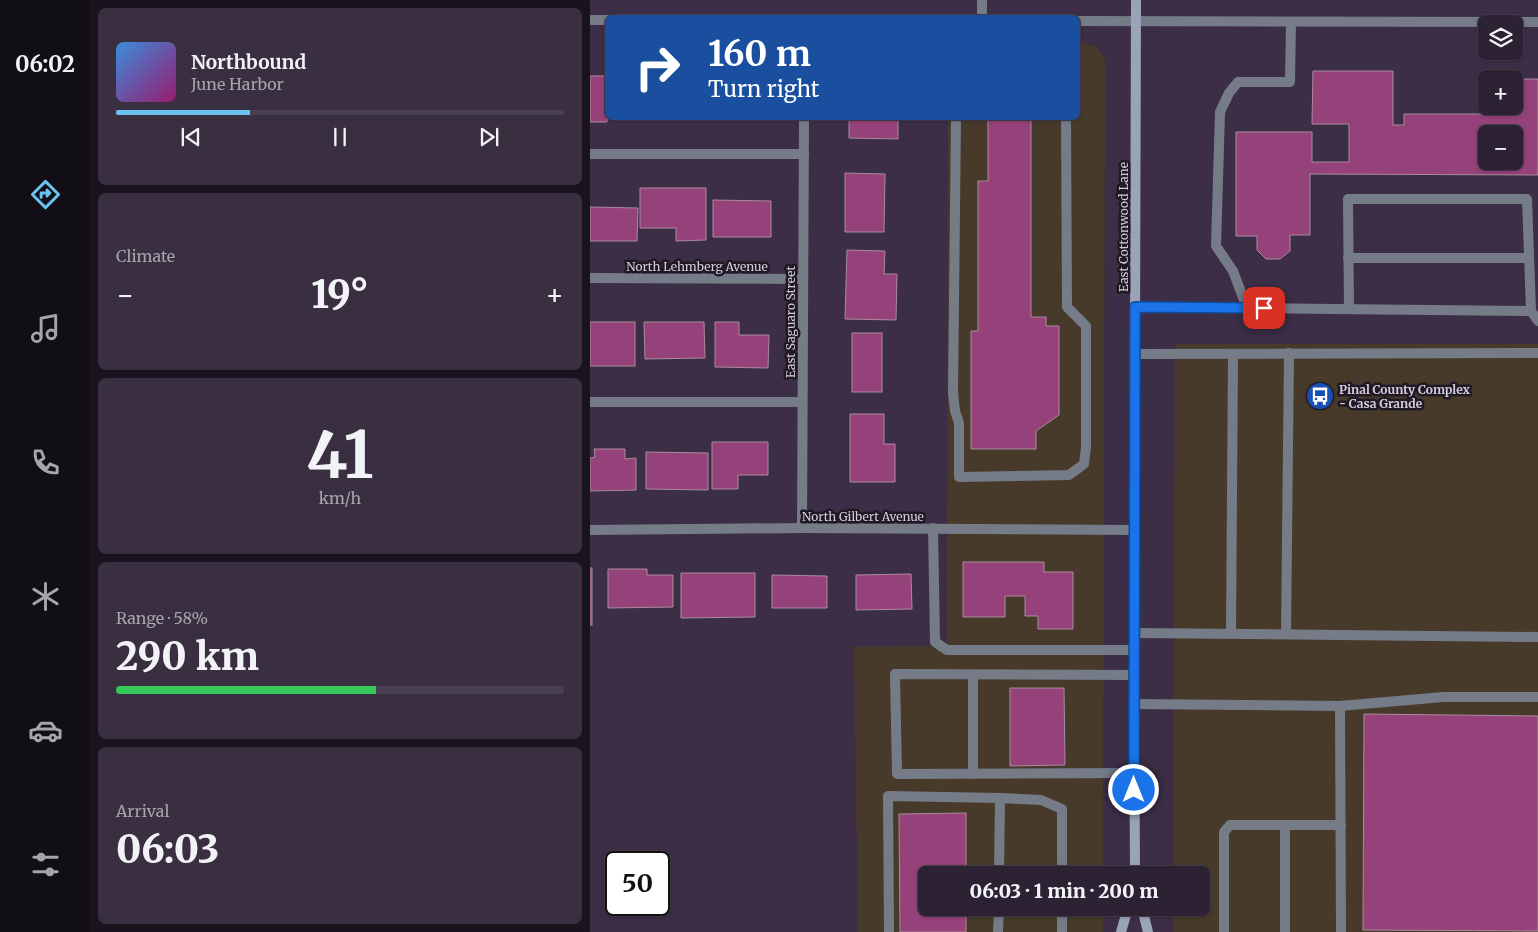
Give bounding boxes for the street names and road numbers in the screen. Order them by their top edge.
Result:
street label: East Cottonwood Lane [1116,162,1131,292]
street label: North Lehmberg Avenue [626,259,768,274]
street label: East Saguaro Street [783,266,798,378]
street label: North Gilbert Avenue [802,509,924,524]

